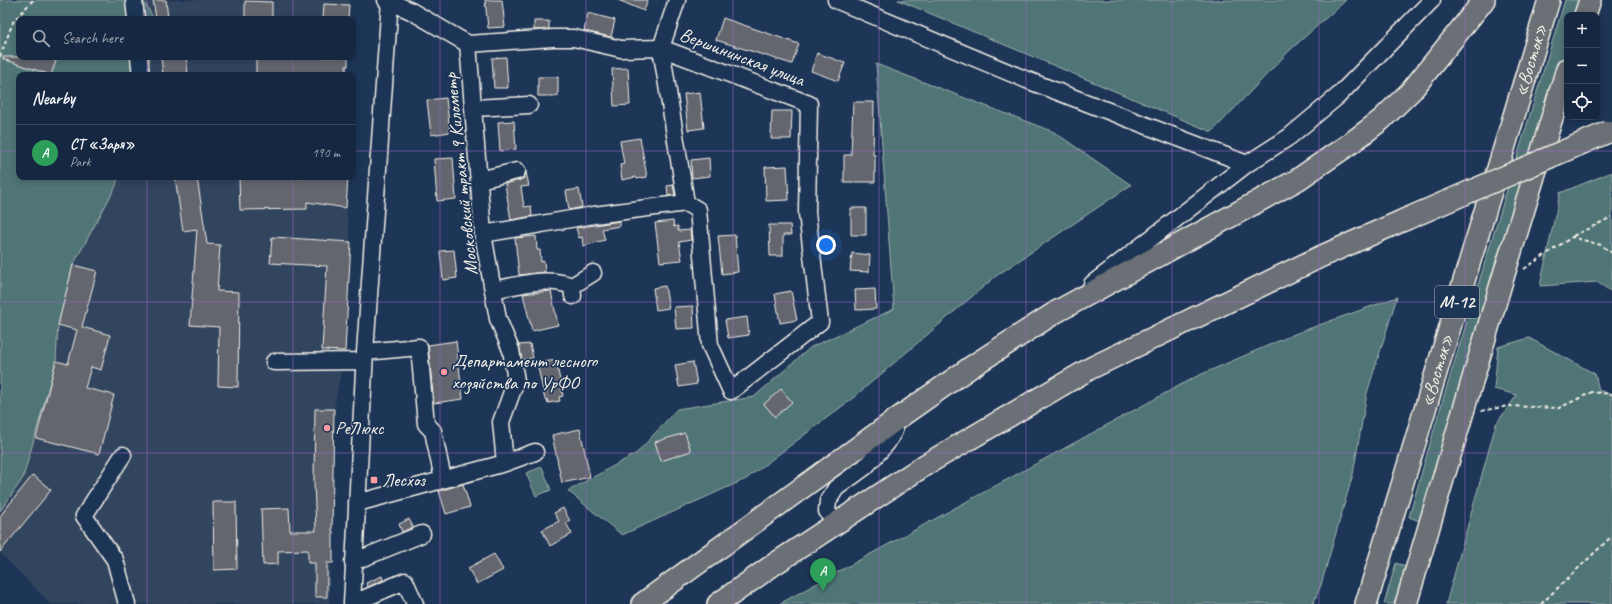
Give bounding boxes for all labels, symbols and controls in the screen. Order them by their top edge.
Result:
map controls [1564,12,1600,120]
button: + [1564,12,1600,48]
search box [16,16,356,60]
street label: «Восток» [1508,21,1553,100]
street label: Вершининская улица [676,22,809,92]
icon: search [30,27,52,49]
text: Search here [62,29,123,48]
button: − [1564,48,1600,84]
street label: Московский тракт 9 Километр [438,71,484,276]
button: locate [1564,84,1600,120]
text: Nearby [32,88,75,109]
text: СТ «Заря» [70,135,135,154]
text: A [42,145,48,161]
text: 190 m [312,145,340,161]
text: Park [70,154,91,170]
your location [816,235,836,255]
road number: М-12 [1435,286,1479,318]
street label: «Восток» [1414,331,1459,410]
place label: Департамент лесного хозяйства по УрФО [452,349,599,395]
marker: Департамент лесного хозяйства по УрФО [439,367,449,377]
place label: РеЛюкс [335,416,385,440]
marker: РеЛюкс [322,423,332,433]
place label: Лесхоз [382,468,426,492]
marker: Лесхоз [369,475,379,485]
pin: A [810,558,836,591]

